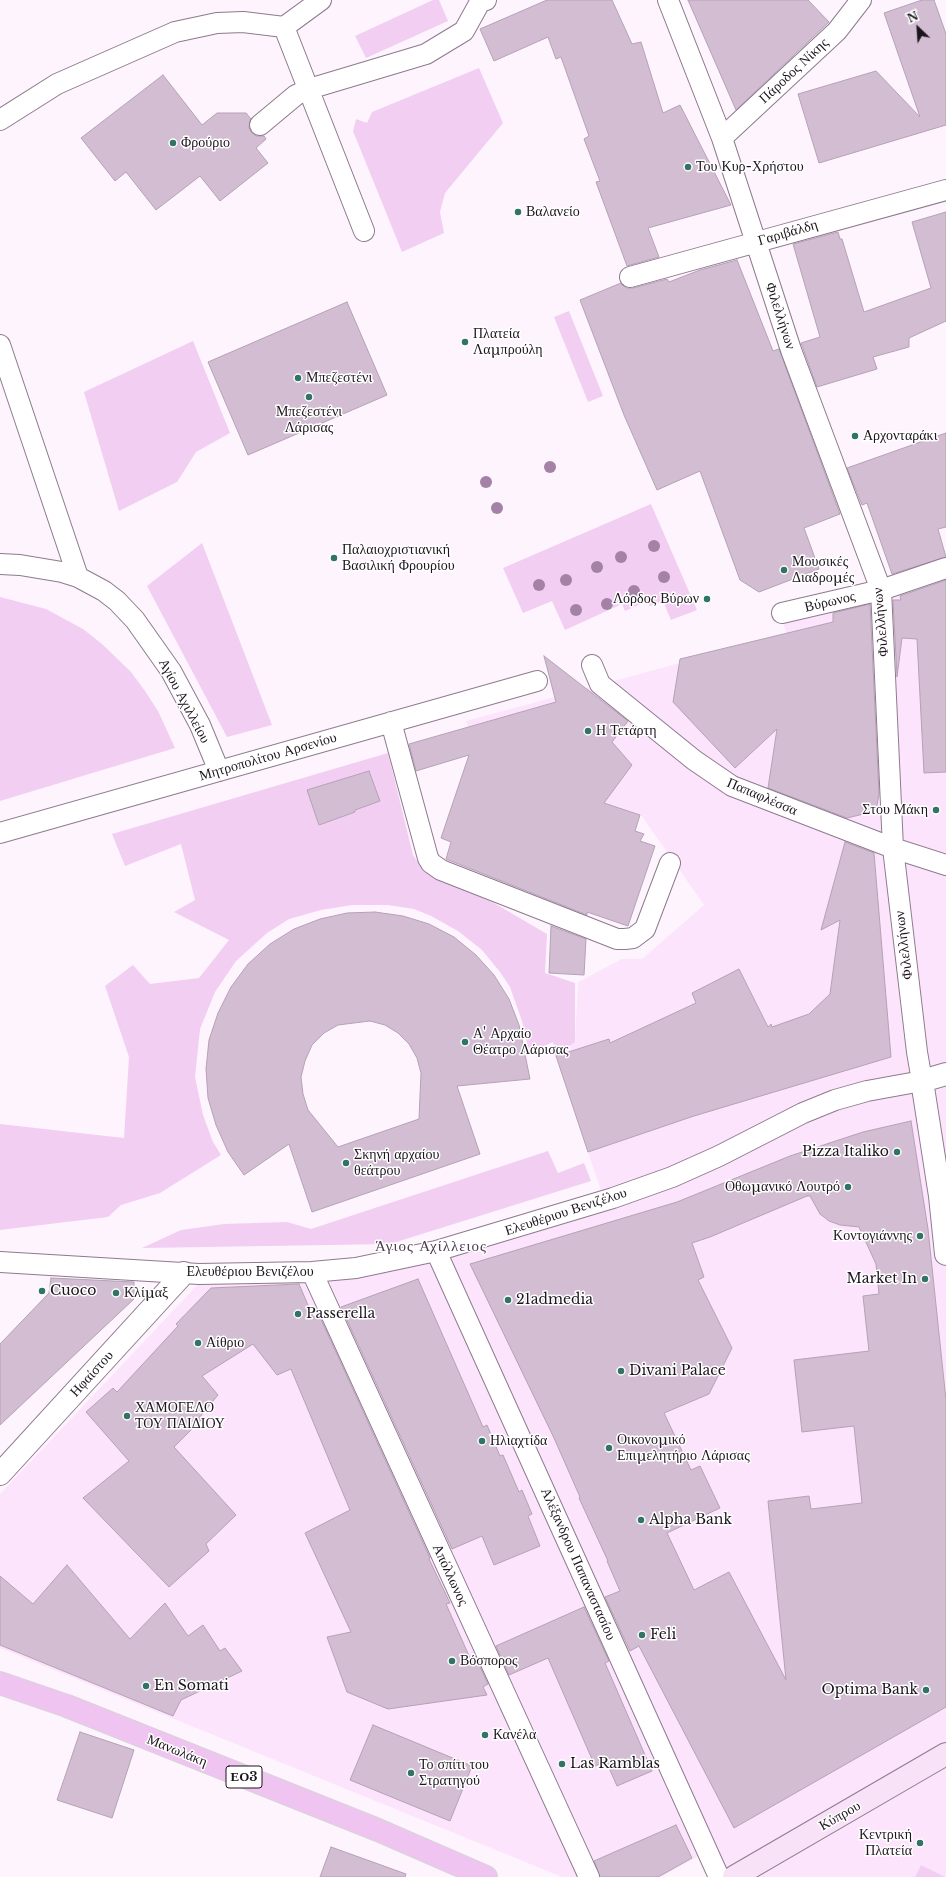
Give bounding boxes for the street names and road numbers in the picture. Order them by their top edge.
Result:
street label: Πάροδος Νίκης [756,35,832,107]
street label: Γαριβάλδη [756,216,820,250]
street label: Φιλελλήνων [761,280,799,352]
street label: Φιλελλήνων [870,587,892,657]
street label: Βύρωνος [803,588,857,616]
street label: Αγίου Αχιλλείου [155,656,213,746]
street label: Μητροπολίτου Αρσενίου [197,729,339,785]
street label: Παπαφλέσσα [724,775,800,819]
street label: Φιλελλήνων [891,910,917,980]
street label: Ελευθέριου Βενιζέλου [503,1184,629,1240]
street label: Ελευθέριου Βενιζέλου [186,1264,314,1280]
street label: Ηφαίστου [67,1347,117,1401]
street label: Αλέξανδρου Παπαναστασίου [537,1485,619,1643]
street label: Απόλλωνος [428,1542,472,1608]
street label: Μανωλάκη [144,1731,210,1771]
road number: ΕΟ3 [226,1766,262,1788]
street label: Κύπρου [816,1797,864,1835]

